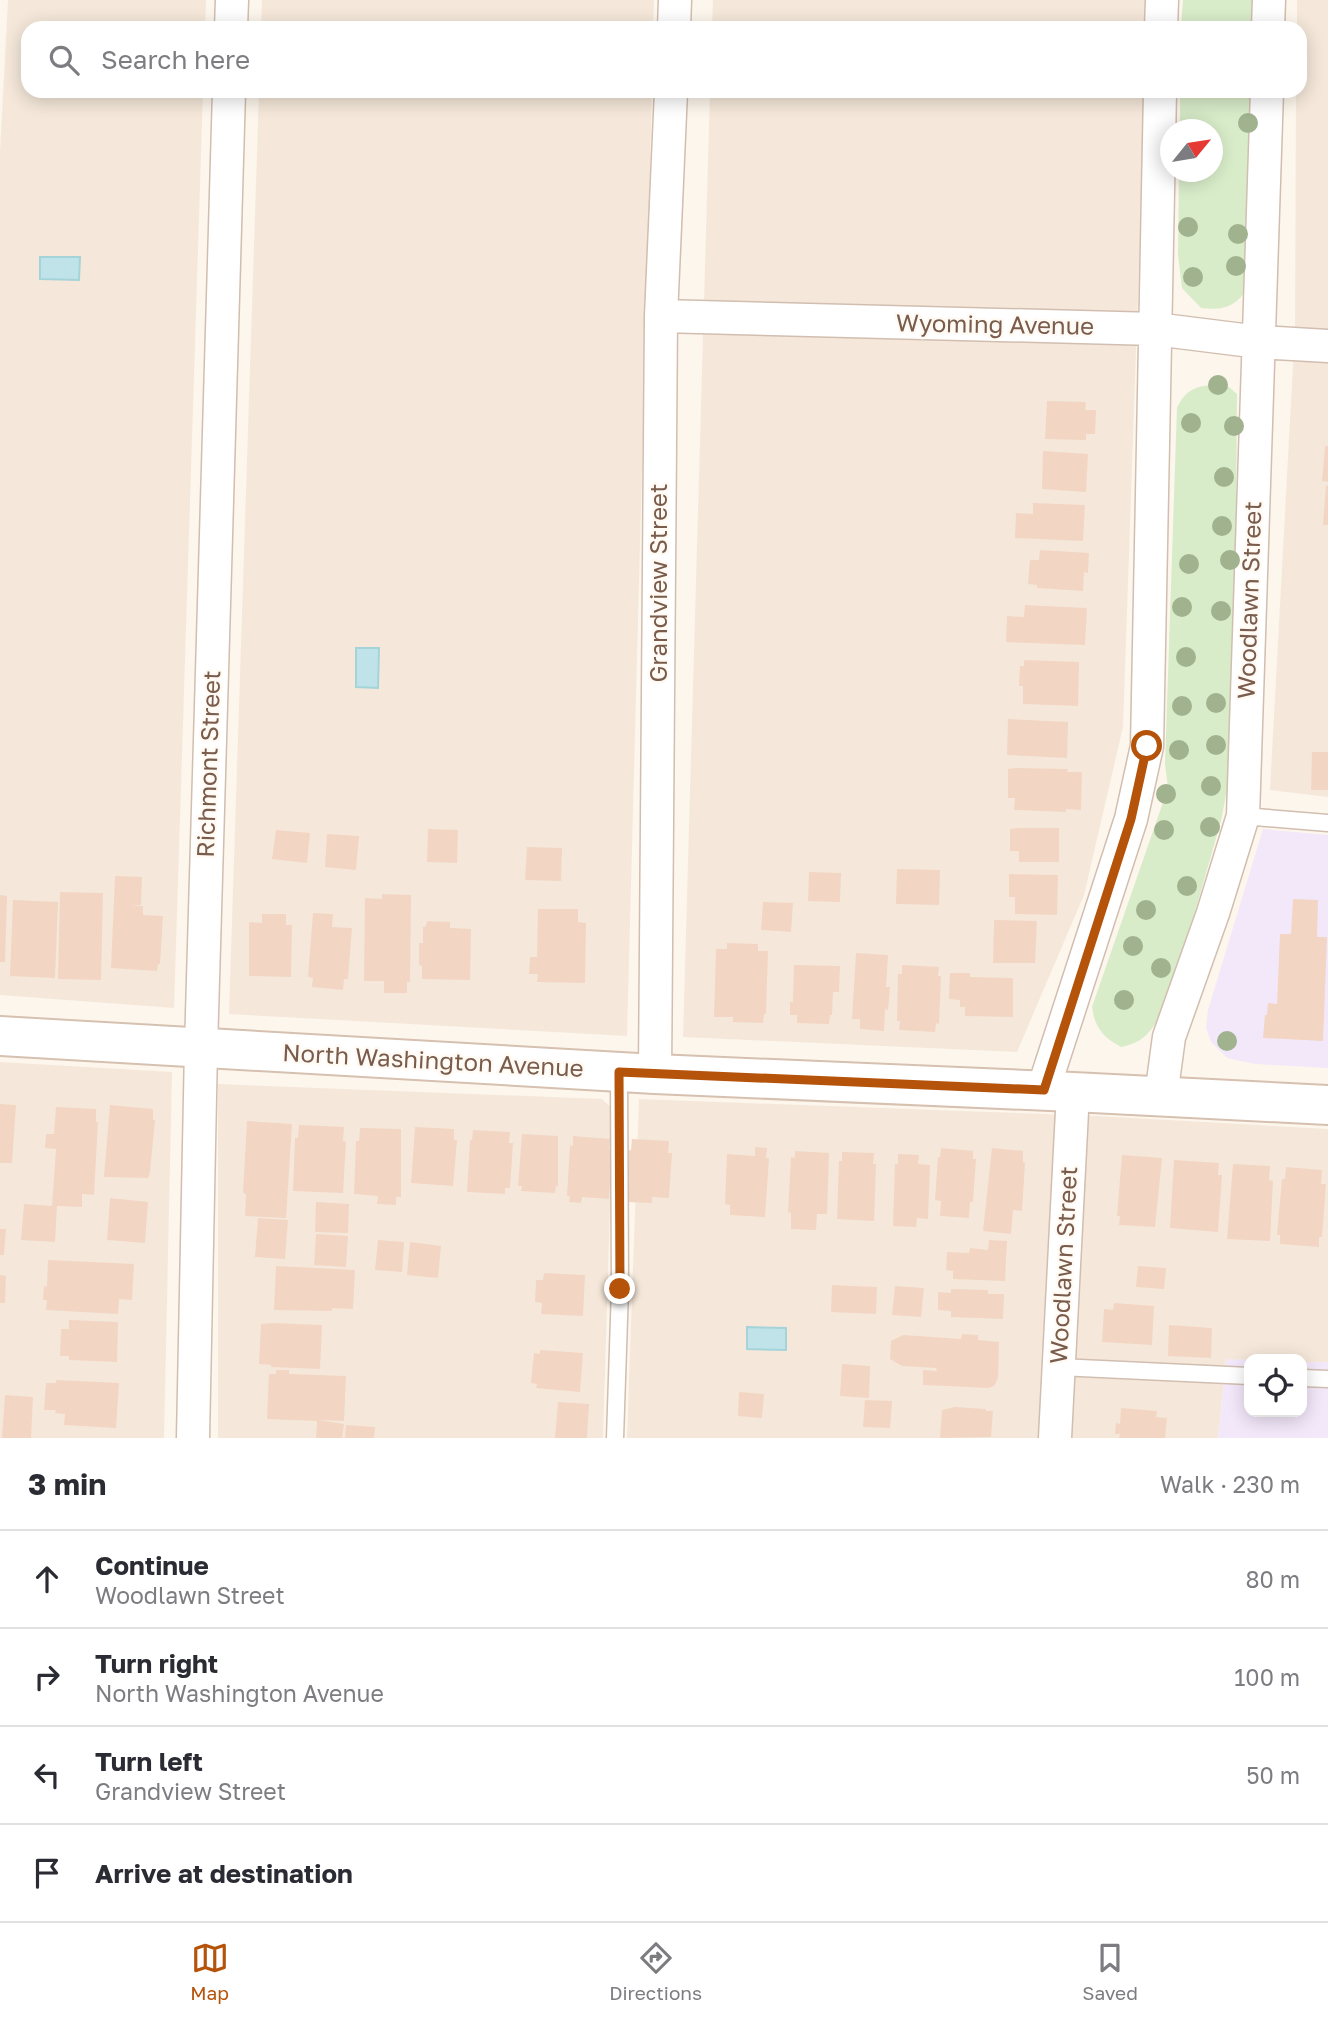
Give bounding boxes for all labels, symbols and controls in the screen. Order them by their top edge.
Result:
search box [21,21,1307,98]
icon: search [45,41,83,79]
text: Search here [101,44,250,75]
north arrow [1160,119,1223,182]
street label: Wyoming Avenue [896,307,1094,340]
street label: Grandview Street [643,483,672,683]
street label: Woodlawn Street [1231,501,1266,699]
street label: Richmont Street [190,670,225,858]
route start [1131,730,1162,761]
street label: North Washington Avenue [282,1037,584,1082]
street label: Woodlawn Street [1043,1165,1082,1364]
route end [604,1273,635,1304]
map controls [1244,1354,1307,1417]
button: locate [1244,1354,1307,1417]
text: 3 min [28,1466,106,1502]
text: Walk · 230 m [1160,1470,1300,1498]
text: Continue [95,1550,209,1581]
icon: ahead [28,1560,66,1598]
text: 80 m [1246,1565,1300,1593]
text: Woodlawn Street [95,1581,285,1609]
text: Turn right [95,1648,218,1679]
icon: right [28,1658,66,1696]
text: 100 m [1234,1663,1300,1691]
text: North Washington Avenue [95,1679,384,1707]
text: Turn left [95,1746,203,1777]
icon: left [28,1756,66,1794]
text: 50 m [1246,1761,1300,1789]
text: Grandview Street [95,1777,286,1805]
icon: arrive [28,1854,66,1892]
text: Arrive at destination [95,1858,353,1889]
tab: Map [190,1939,229,2004]
tab: Directions [609,1939,702,2004]
tab: Saved [1082,1939,1138,2004]

